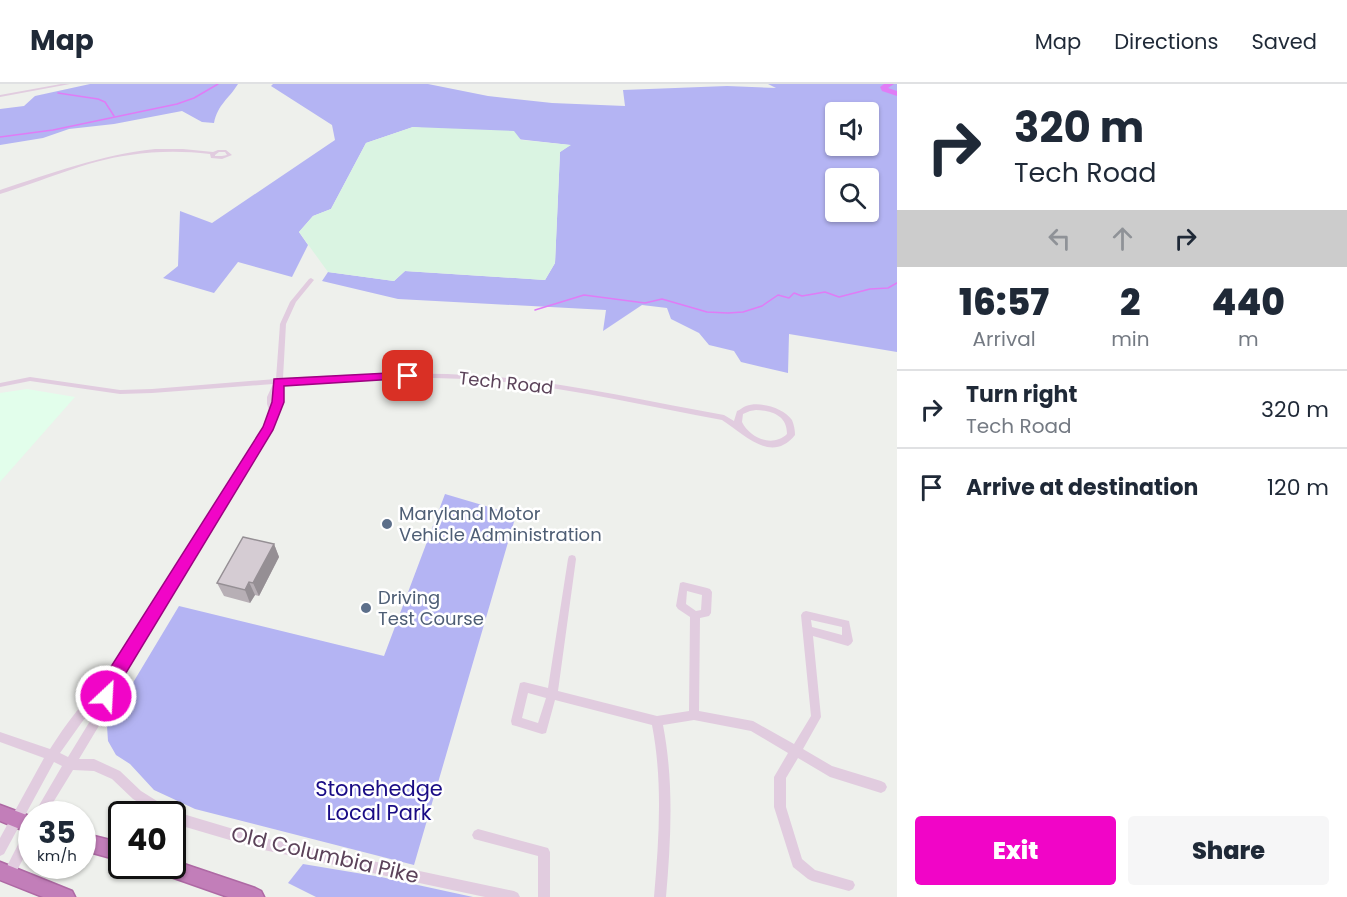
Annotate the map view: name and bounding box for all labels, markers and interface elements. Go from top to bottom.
text: Map [30,21,94,60]
text: Map [1035,27,1081,56]
text: Directions [1114,27,1218,56]
text: Saved [1251,27,1317,56]
text: 320 m [1014,98,1144,157]
map controls [825,102,879,222]
button: sound [825,102,879,156]
icon: right [915,108,993,186]
text: Tech Road [1014,154,1156,191]
button: search [825,168,879,222]
icon: left [1043,222,1076,255]
icon: ahead [1106,222,1139,255]
icon: right [1169,222,1202,255]
text: 16:57 [959,277,1049,328]
text: 2 [1120,277,1141,328]
text: 440 [1212,277,1285,328]
text: Arrival [973,325,1036,353]
text: min [1111,325,1150,353]
text: m [1238,325,1259,353]
pin [382,350,433,401]
icon: arrive [391,359,424,392]
street label: Tech Road [458,365,555,400]
text: Turn right [966,379,1077,410]
icon: right [915,393,948,426]
text: 320 m [1261,394,1329,425]
text: Tech Road [966,412,1072,440]
icon: arrive [915,471,948,504]
text: Arrive at destination [966,472,1198,503]
text: 120 m [1267,472,1329,503]
place label: Maryland Motor Vehicle Administration [399,501,602,547]
marker: Maryland Motor Vehicle Administration [380,517,394,531]
place label: Driving Test Course [378,585,484,631]
marker: Driving Test Course [359,601,373,615]
position arrow [74,664,138,728]
park label: Stonehedge Local Park [315,774,443,827]
speed limit sign: 40 [108,801,186,879]
text: 35 [38,811,76,854]
button: Exit [915,816,1116,885]
button: Share [1128,816,1329,885]
street label: Old Columbia Pike [228,819,422,890]
text: km/h [37,845,77,866]

